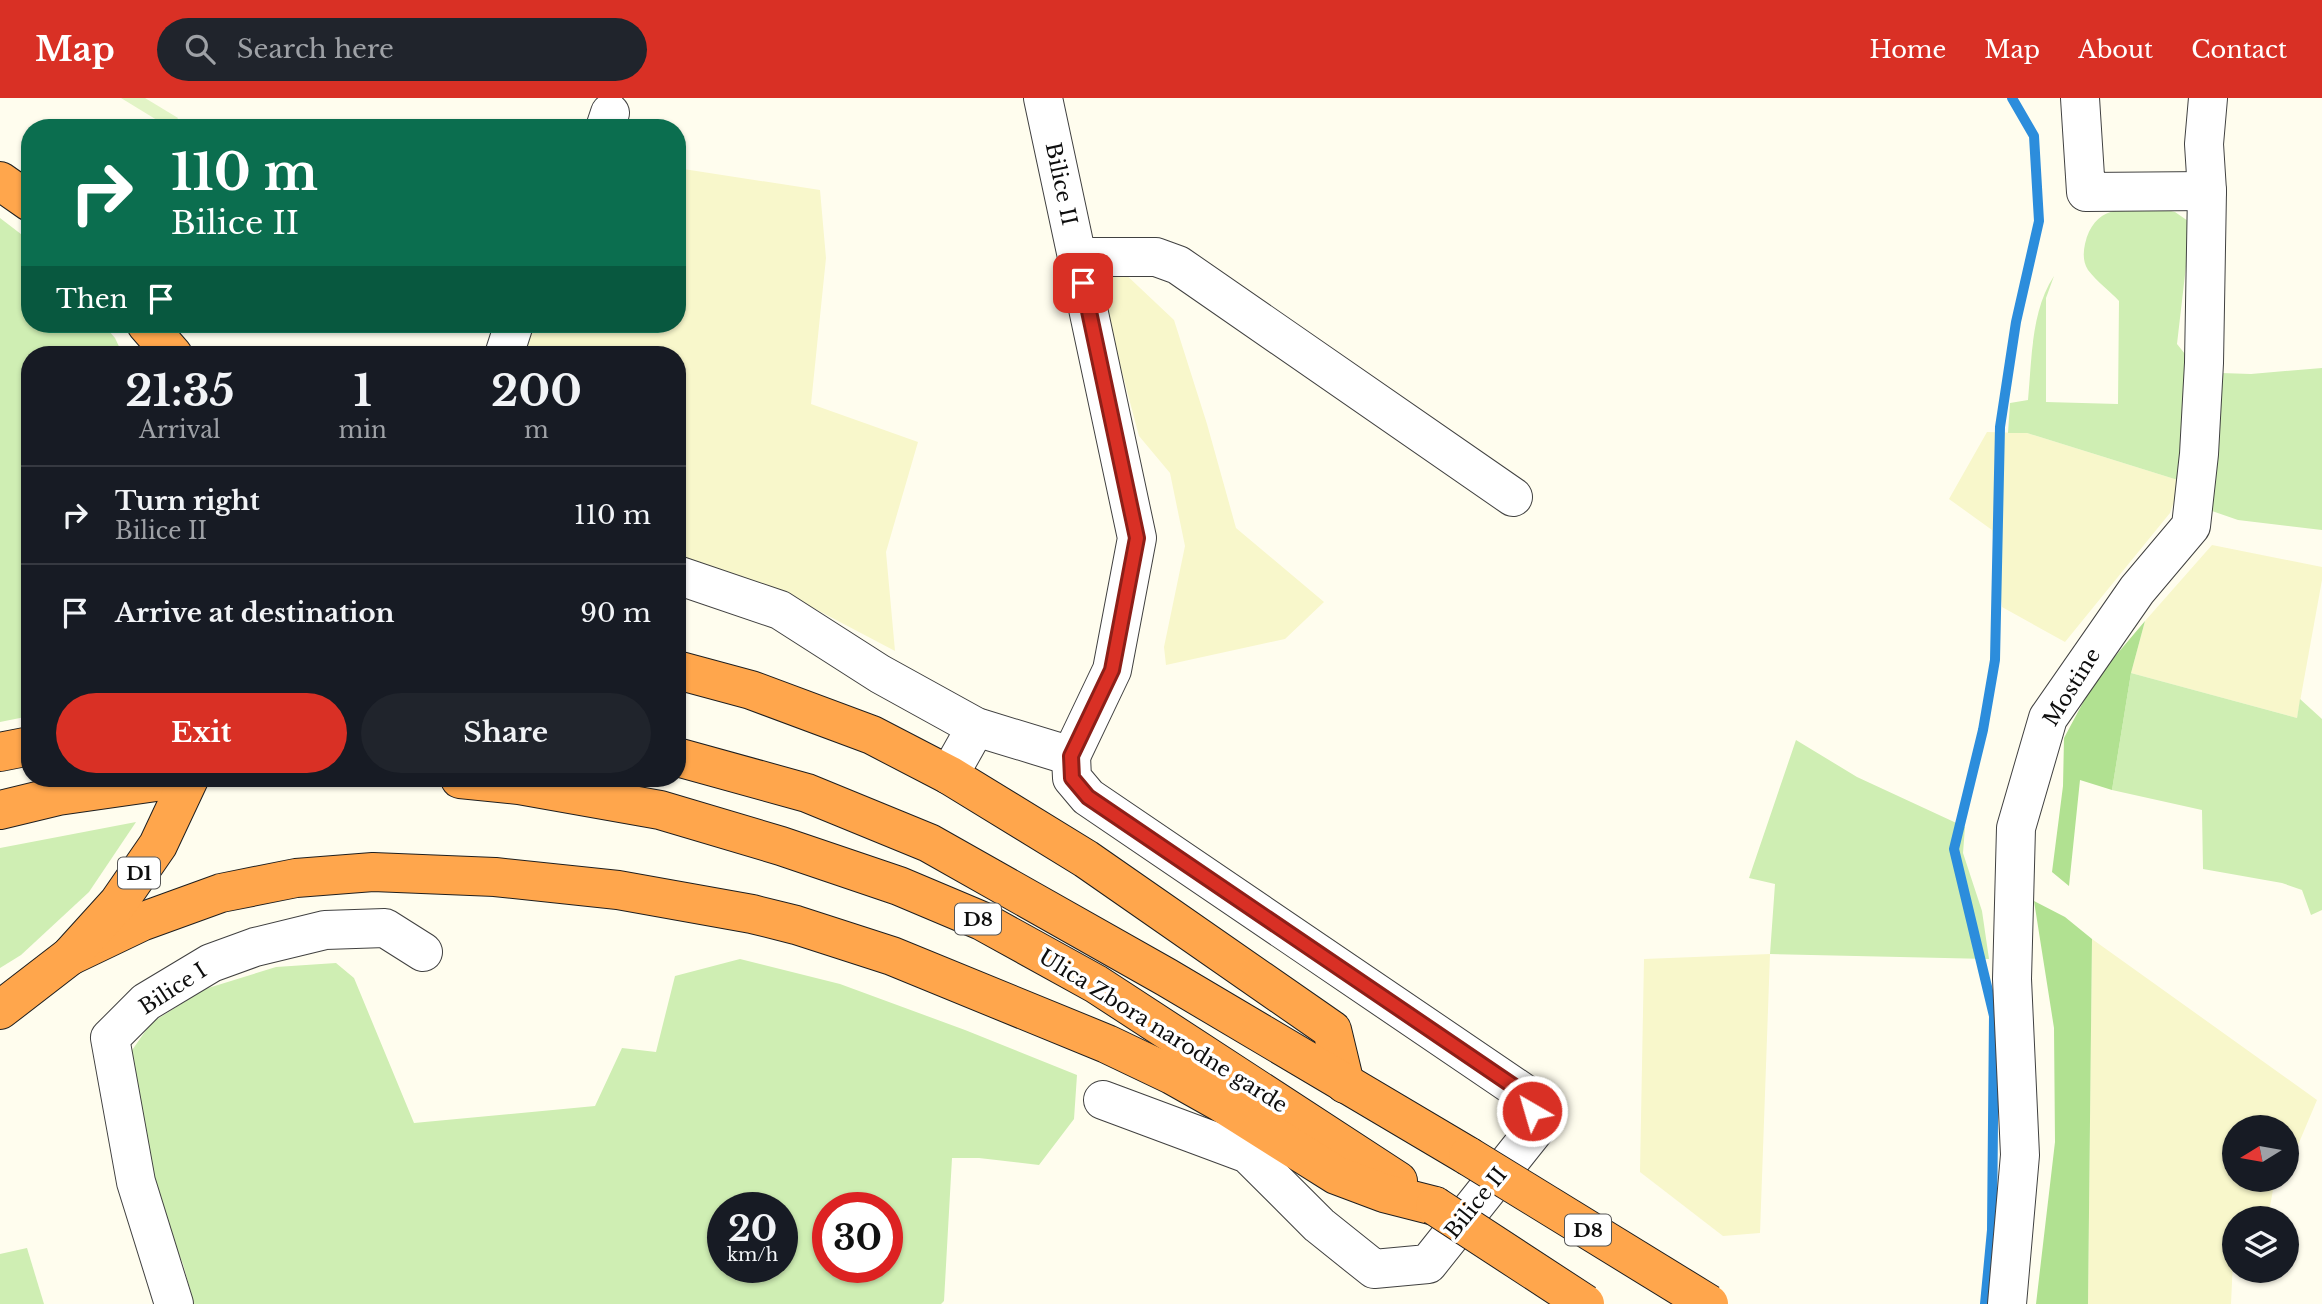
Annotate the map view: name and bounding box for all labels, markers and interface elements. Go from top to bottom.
search box [157,18,647,81]
text: Map [35,29,115,70]
icon: search [181,30,219,68]
text: Search here [237,33,394,65]
text: Home [1870,35,1946,64]
text: Map [1984,35,2040,64]
text: About [2078,35,2153,64]
text: Contact [2191,35,2287,64]
street label: Bilice II [1040,140,1082,228]
text: 110 m [171,142,318,203]
icon: right [56,147,147,238]
text: Bilice II [171,203,299,243]
pin [1053,253,1113,313]
icon: arrive [1064,264,1102,302]
icon: arrive [142,280,180,318]
text: Then [56,283,128,315]
text: 21:35 [125,365,234,417]
text: 1 [354,365,372,417]
text: 200 [491,365,582,417]
text: Arrival [139,416,221,444]
text: min [339,416,387,444]
text: m [524,416,549,444]
text: Turn right [115,485,260,517]
icon: right [56,496,94,534]
text: 110 m [574,499,651,531]
text: Bilice II [115,517,207,545]
icon: arrive [56,594,94,632]
text: Arrive at destination [115,597,395,629]
text: 90 m [580,597,651,629]
street label: Mostine [2038,643,2106,731]
button: Exit [56,693,347,773]
button: Share [361,693,651,773]
road number: D1 [118,858,160,888]
road number: D8 [955,904,1001,934]
street label: Ulica Zbora narodne garde [1034,944,1292,1118]
street label: Bilice I [134,958,212,1020]
position arrow [1495,1074,1569,1148]
north arrow [2222,1115,2300,1192]
map controls [2222,1115,2299,1283]
street label: Bilice II [1439,1162,1513,1244]
speed limit sign: 30 [812,1192,903,1283]
button: layers [2222,1206,2299,1283]
text: 20 [728,1207,777,1250]
road number: D8 [1565,1214,1611,1246]
text: km/h [727,1244,778,1266]

